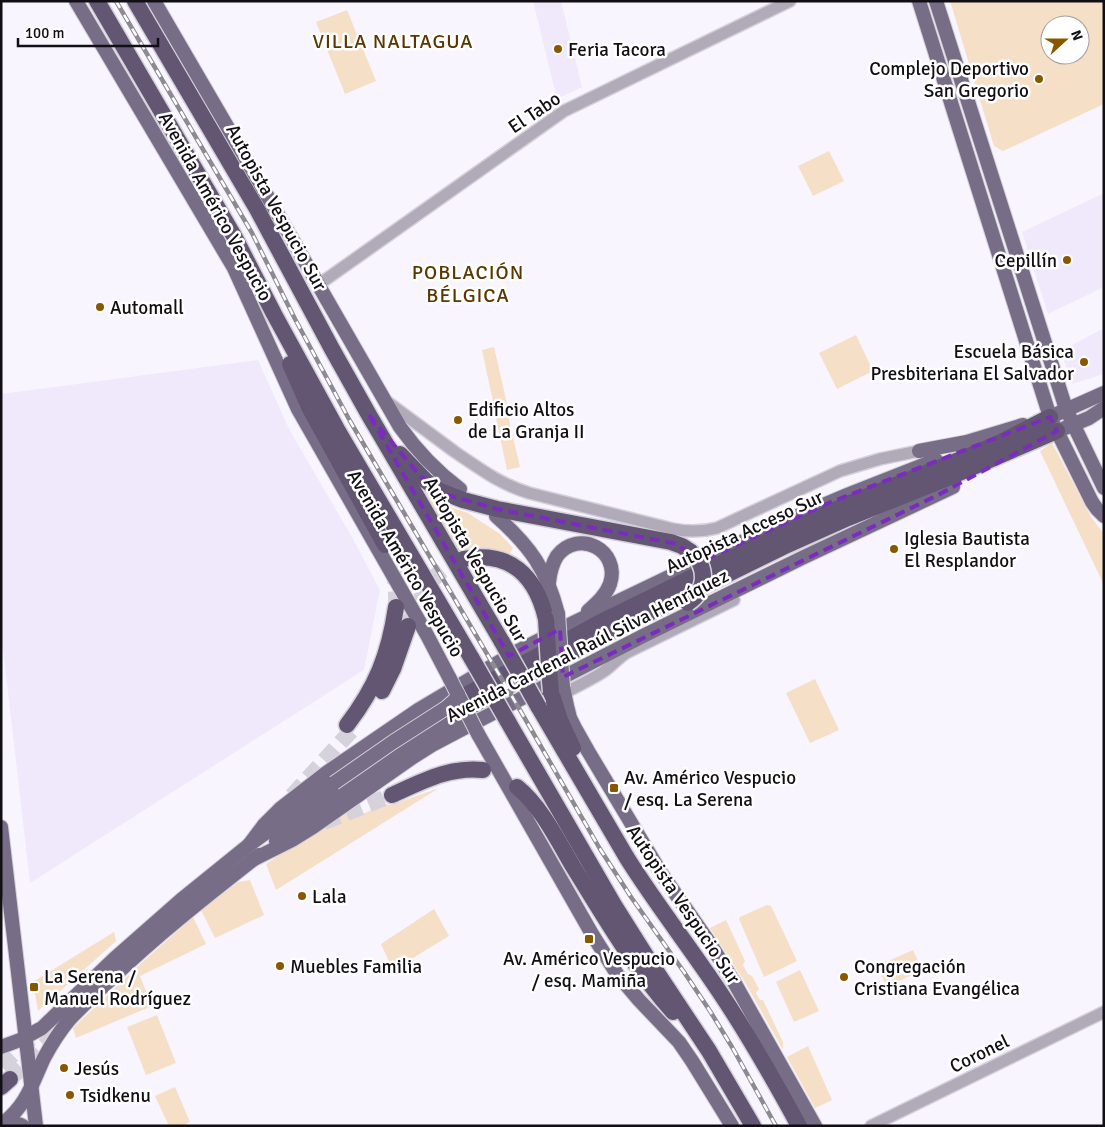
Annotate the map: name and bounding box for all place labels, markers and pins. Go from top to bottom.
place label: Feria Tacora [568,38,666,62]
marker: Feria Tacora [552,43,564,55]
place label: Complejo Deportivo San Gregorio [869,57,1029,103]
marker: Complejo Deportivo San Gregorio [1033,73,1045,85]
place label: Cepillín [995,249,1057,273]
marker: Cepillín [1061,254,1073,266]
place label: Automall [110,296,184,320]
marker: Automall [94,301,106,313]
place label: Escuela Básica Presbiteriana El Salvador [871,340,1074,386]
marker: Escuela Básica Presbiteriana El Salvador [1078,356,1090,368]
place label: Edificio Altos de La Granja II [468,398,585,444]
marker: Edificio Altos de La Granja II [452,414,464,426]
place label: Iglesia Bautista El Resplandor [904,527,1030,573]
marker: Iglesia Bautista El Resplandor [888,543,900,555]
place label: Av. Américo Vespucio / esq. La Serena [624,766,796,812]
marker: Av. Américo Vespucio / esq. La Serena [608,782,620,794]
place label: Lala [312,885,347,909]
marker: Lala [296,890,308,902]
marker: Av. Américo Vespucio / esq. Mamiña [583,933,595,945]
place label: Av. Américo Vespucio / esq. Mamiña [503,947,675,993]
place label: Muebles Familia [290,955,422,979]
place label: Congregación Cristiana Evangélica [854,955,1020,1001]
marker: Muebles Familia [274,960,286,972]
place label: La Serena / Manuel Rodríguez [44,965,191,1011]
marker: Congregación Cristiana Evangélica [838,971,850,983]
marker: La Serena / Manuel Rodríguez [28,981,40,993]
place label: Jesús [74,1057,119,1081]
marker: Jesús [58,1062,70,1074]
place label: Tsidkenu [80,1084,151,1108]
marker: Tsidkenu [64,1089,76,1101]

